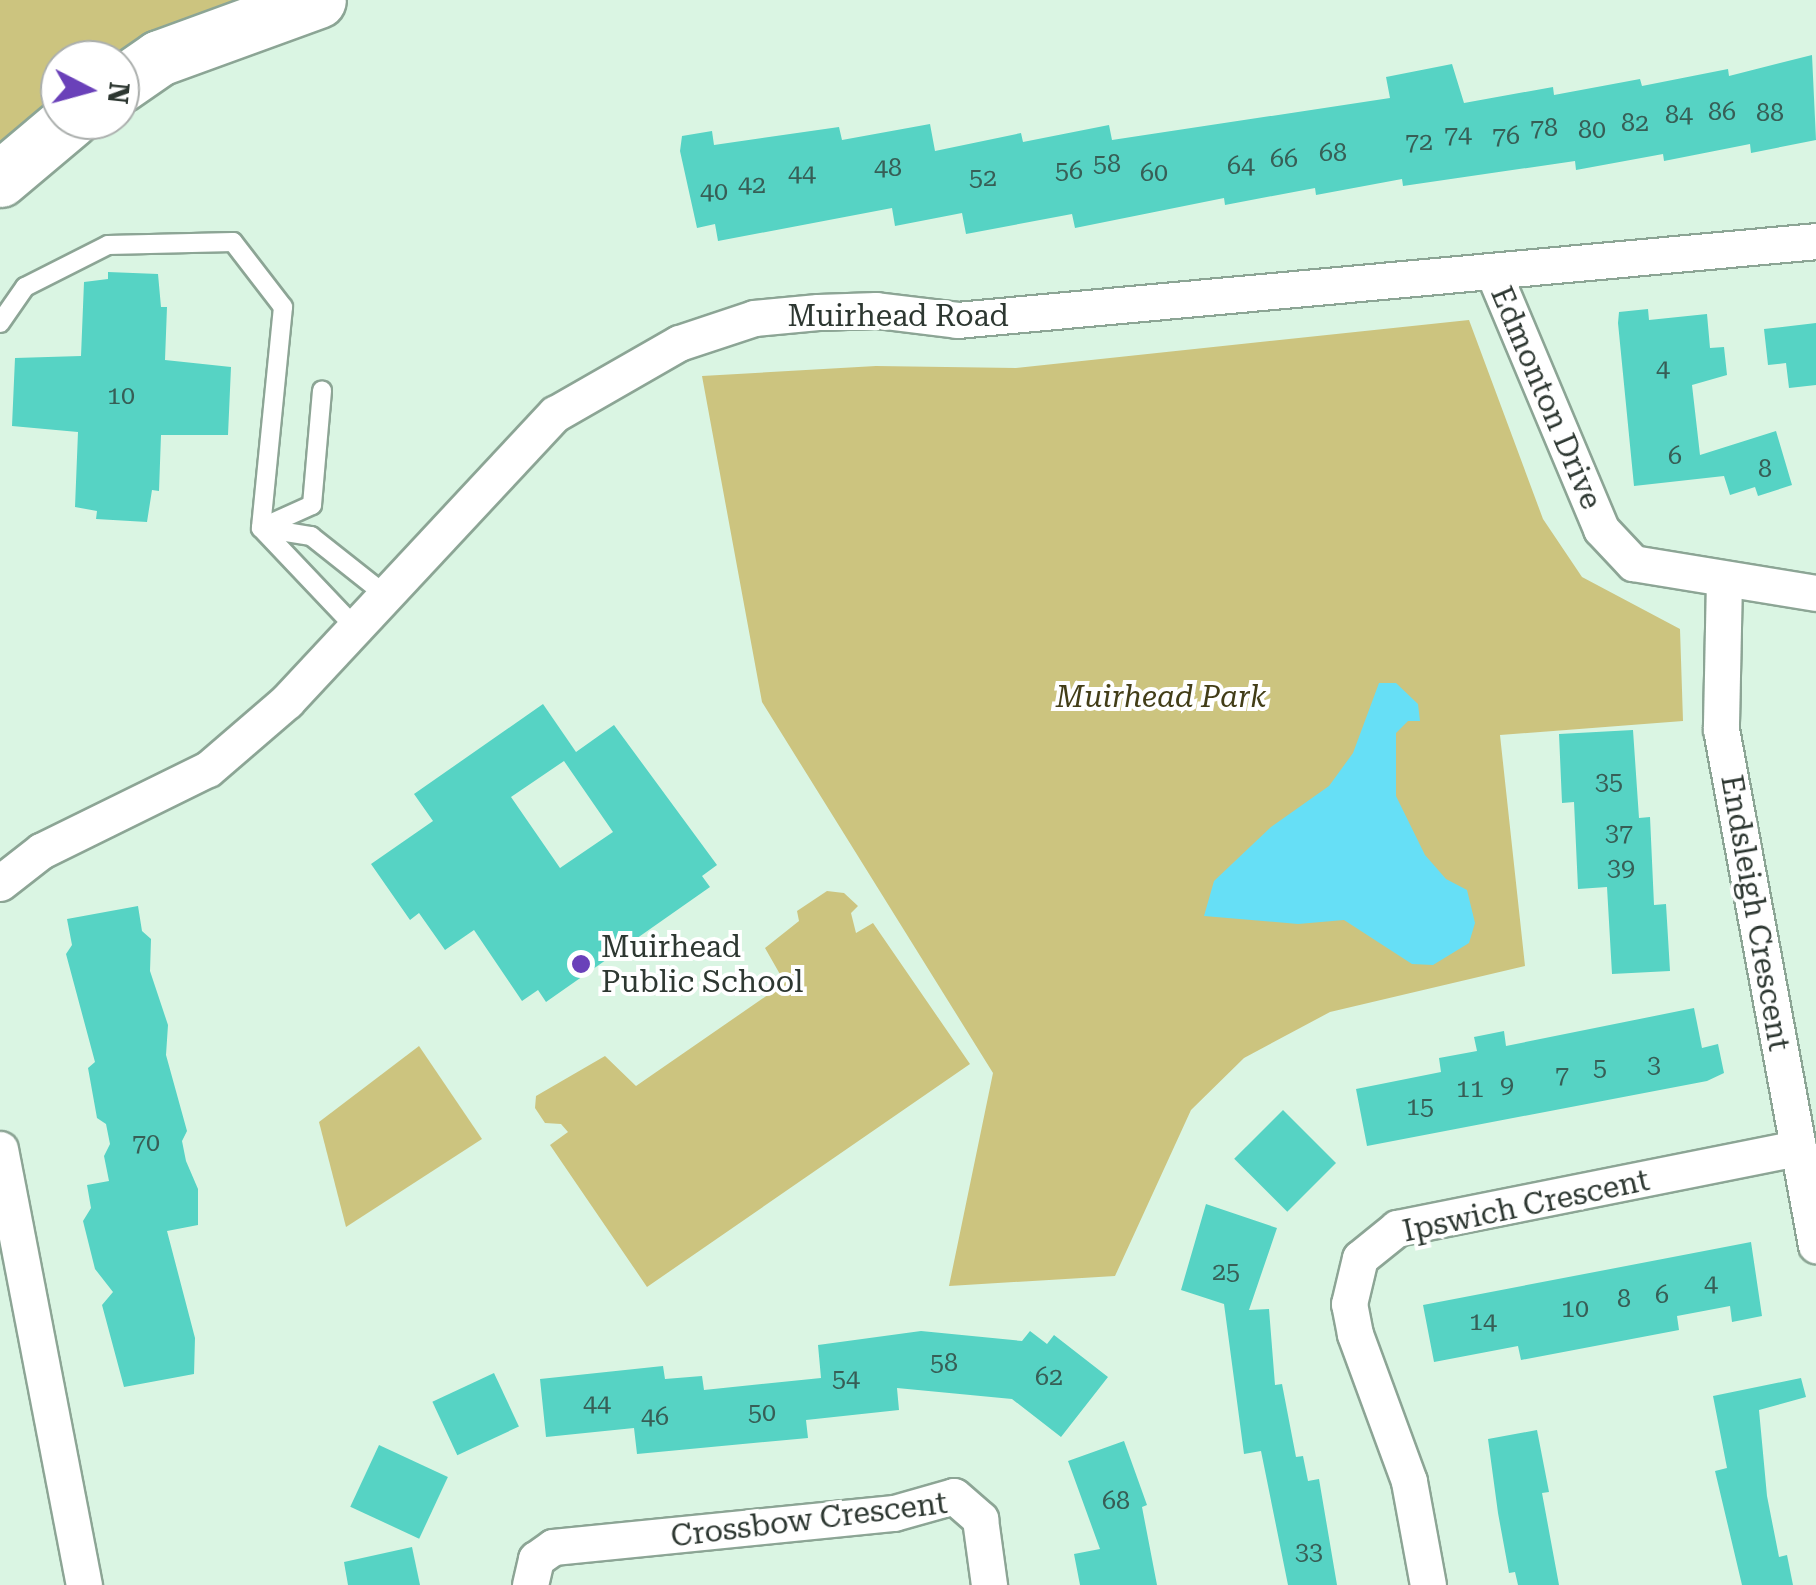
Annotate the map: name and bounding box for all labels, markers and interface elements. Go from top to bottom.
north arrow [40,40,140,140]
text: N [101,81,136,105]
house number: 86 [1708,97,1736,127]
house number: 88 [1756,98,1784,128]
house number: 84 [1665,100,1693,130]
house number: 82 [1621,108,1649,138]
house number: 78 [1530,113,1558,143]
house number: 80 [1578,115,1606,145]
house number: 74 [1444,120,1472,150]
house number: 76 [1492,121,1520,151]
house number: 72 [1405,127,1433,157]
house number: 68 [1319,138,1347,168]
house number: 66 [1270,144,1298,174]
house number: 58 [1093,149,1121,179]
house number: 64 [1227,151,1255,181]
house number: 48 [874,153,902,183]
house number: 56 [1055,156,1083,186]
house number: 60 [1140,158,1168,188]
house number: 44 [788,159,816,189]
house number: 52 [969,163,997,193]
house number: 42 [738,170,766,200]
house number: 40 [700,177,728,207]
street label: Edmonton Drive [1483,281,1609,515]
street label: Muirhead Road [787,298,1009,334]
house number: 4 [1656,354,1670,384]
house number: 10 [107,381,135,411]
house number: 6 [1668,441,1682,471]
house number: 8 [1758,454,1772,484]
park label: Muirhead Park [1056,679,1266,715]
house number: 35 [1595,767,1623,797]
street label: Endsleigh Crescent [1713,772,1797,1054]
house number: 37 [1605,818,1633,848]
house number: 39 [1607,853,1635,883]
place label: Muirhead Public School [601,929,803,1000]
marker: Muirhead Public School [570,953,592,975]
house number: 3 [1647,1050,1661,1080]
house number: 5 [1593,1053,1607,1083]
house number: 7 [1555,1060,1569,1090]
house number: 9 [1500,1070,1514,1100]
house number: 11 [1456,1074,1484,1104]
house number: 15 [1406,1092,1434,1122]
house number: 70 [132,1128,160,1158]
street label: Ipswich Crescent [1399,1162,1653,1250]
house number: 25 [1212,1257,1240,1287]
house number: 4 [1704,1269,1718,1299]
house number: 6 [1655,1280,1669,1310]
house number: 8 [1617,1284,1631,1314]
house number: 10 [1561,1294,1589,1324]
house number: 14 [1469,1307,1497,1337]
house number: 58 [930,1348,958,1378]
house number: 62 [1035,1362,1063,1392]
house number: 54 [832,1364,860,1394]
house number: 44 [583,1389,611,1419]
house number: 50 [748,1398,776,1428]
house number: 46 [641,1402,669,1432]
street label: Crossbow Crescent [669,1485,949,1555]
house number: 68 [1102,1486,1130,1516]
house number: 33 [1295,1537,1323,1567]

